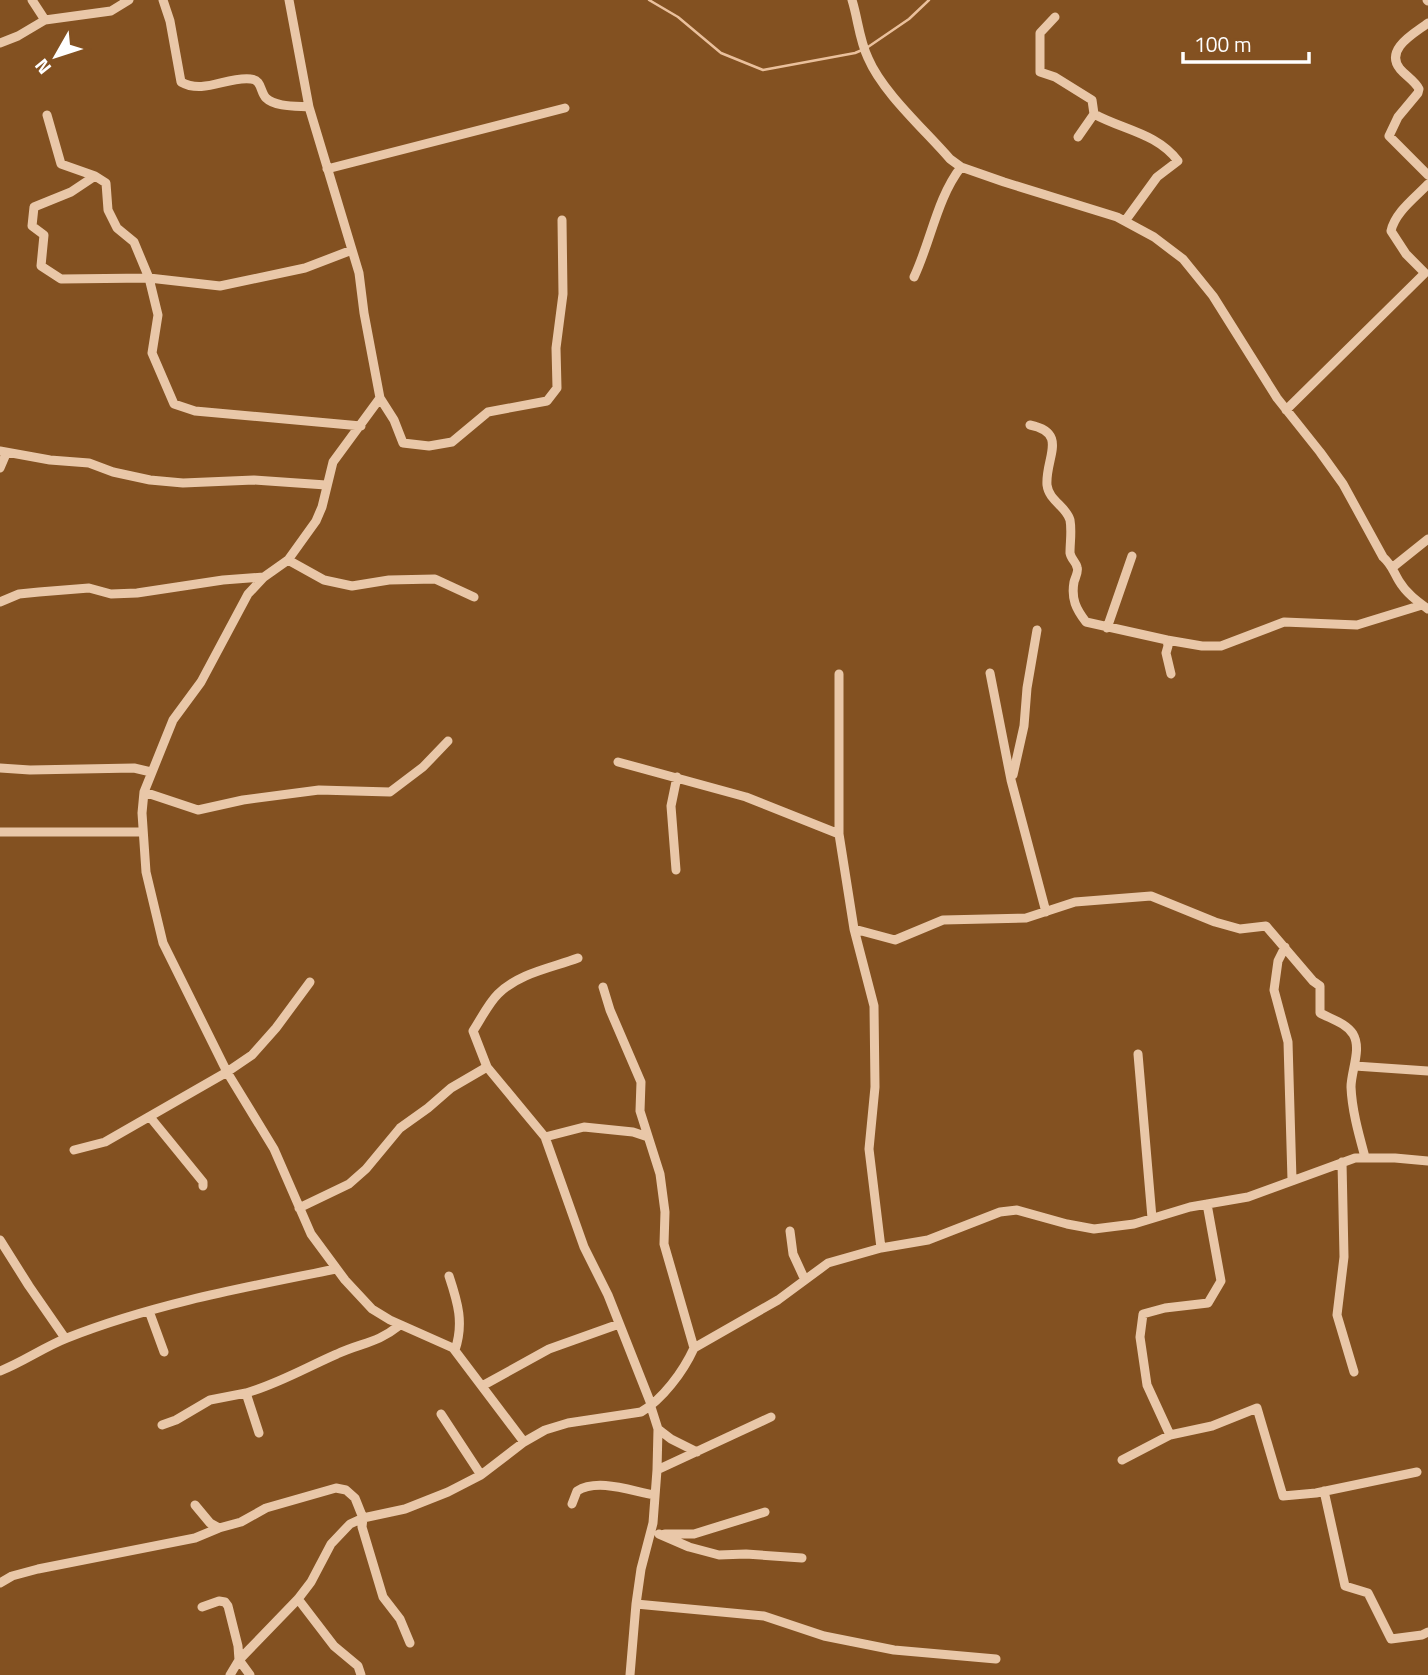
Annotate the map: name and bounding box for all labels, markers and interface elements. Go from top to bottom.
north arrow [21,21,91,91]
scale bar [1183,21,1309,65]
text: 100 m [1194,28,1251,60]
text: N [27,53,58,81]

